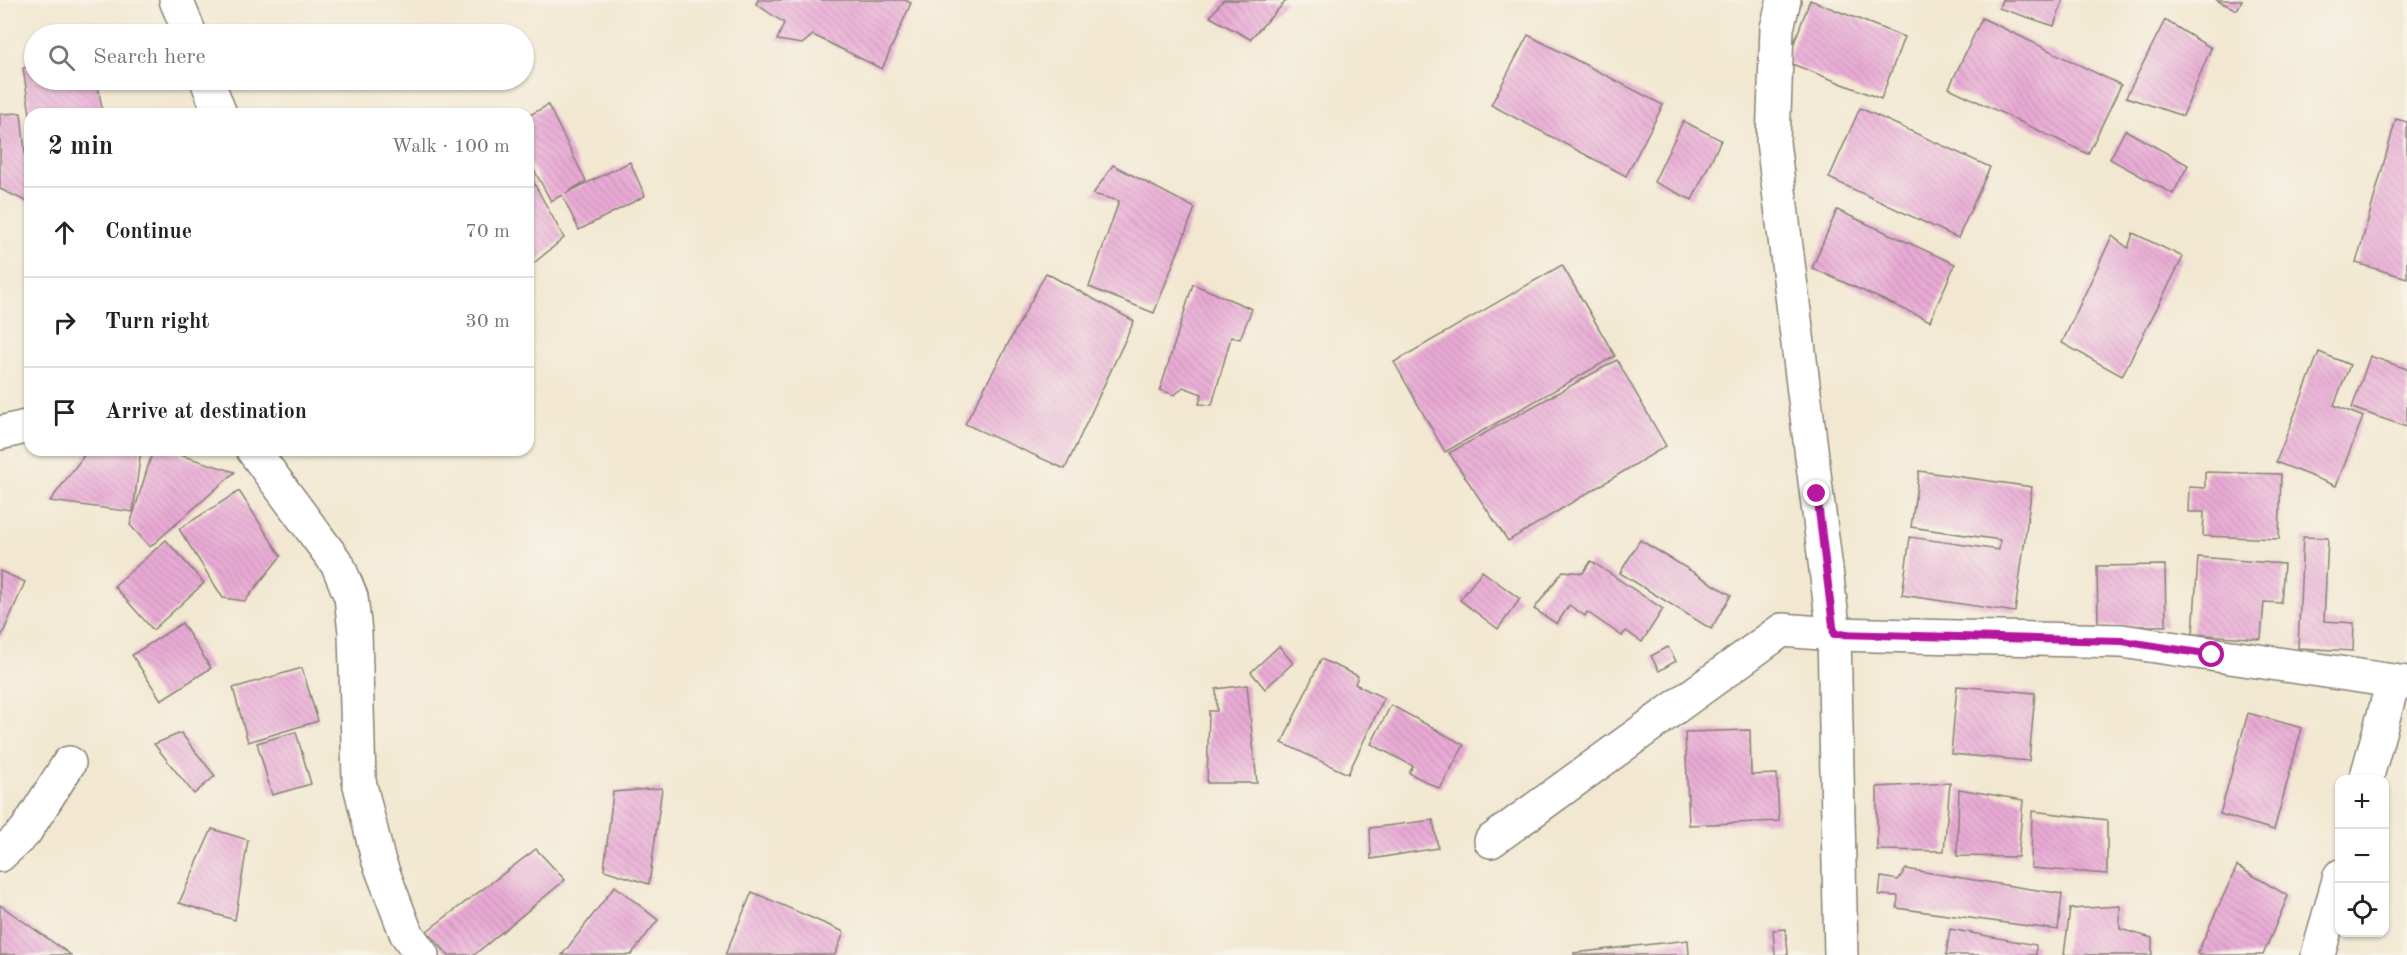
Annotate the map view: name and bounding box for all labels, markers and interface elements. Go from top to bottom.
search box [24,24,534,90]
icon: search [45,41,78,74]
text: Search here [93,46,206,68]
text: 2 min [48,134,113,160]
text: Walk · 100 m [391,137,510,157]
icon: ahead [48,216,81,249]
text: Continue [105,221,192,243]
text: 70 m [465,222,510,242]
icon: right [48,306,81,339]
text: Turn right [105,311,209,333]
text: 30 m [465,312,510,332]
icon: arrive [48,396,81,429]
text: Arrive at destination [105,401,307,423]
route end [1803,480,1829,506]
route start [2198,641,2224,667]
map controls [2335,775,2389,937]
button: + [2335,775,2389,829]
button: − [2335,829,2389,883]
button: locate [2335,883,2389,937]

